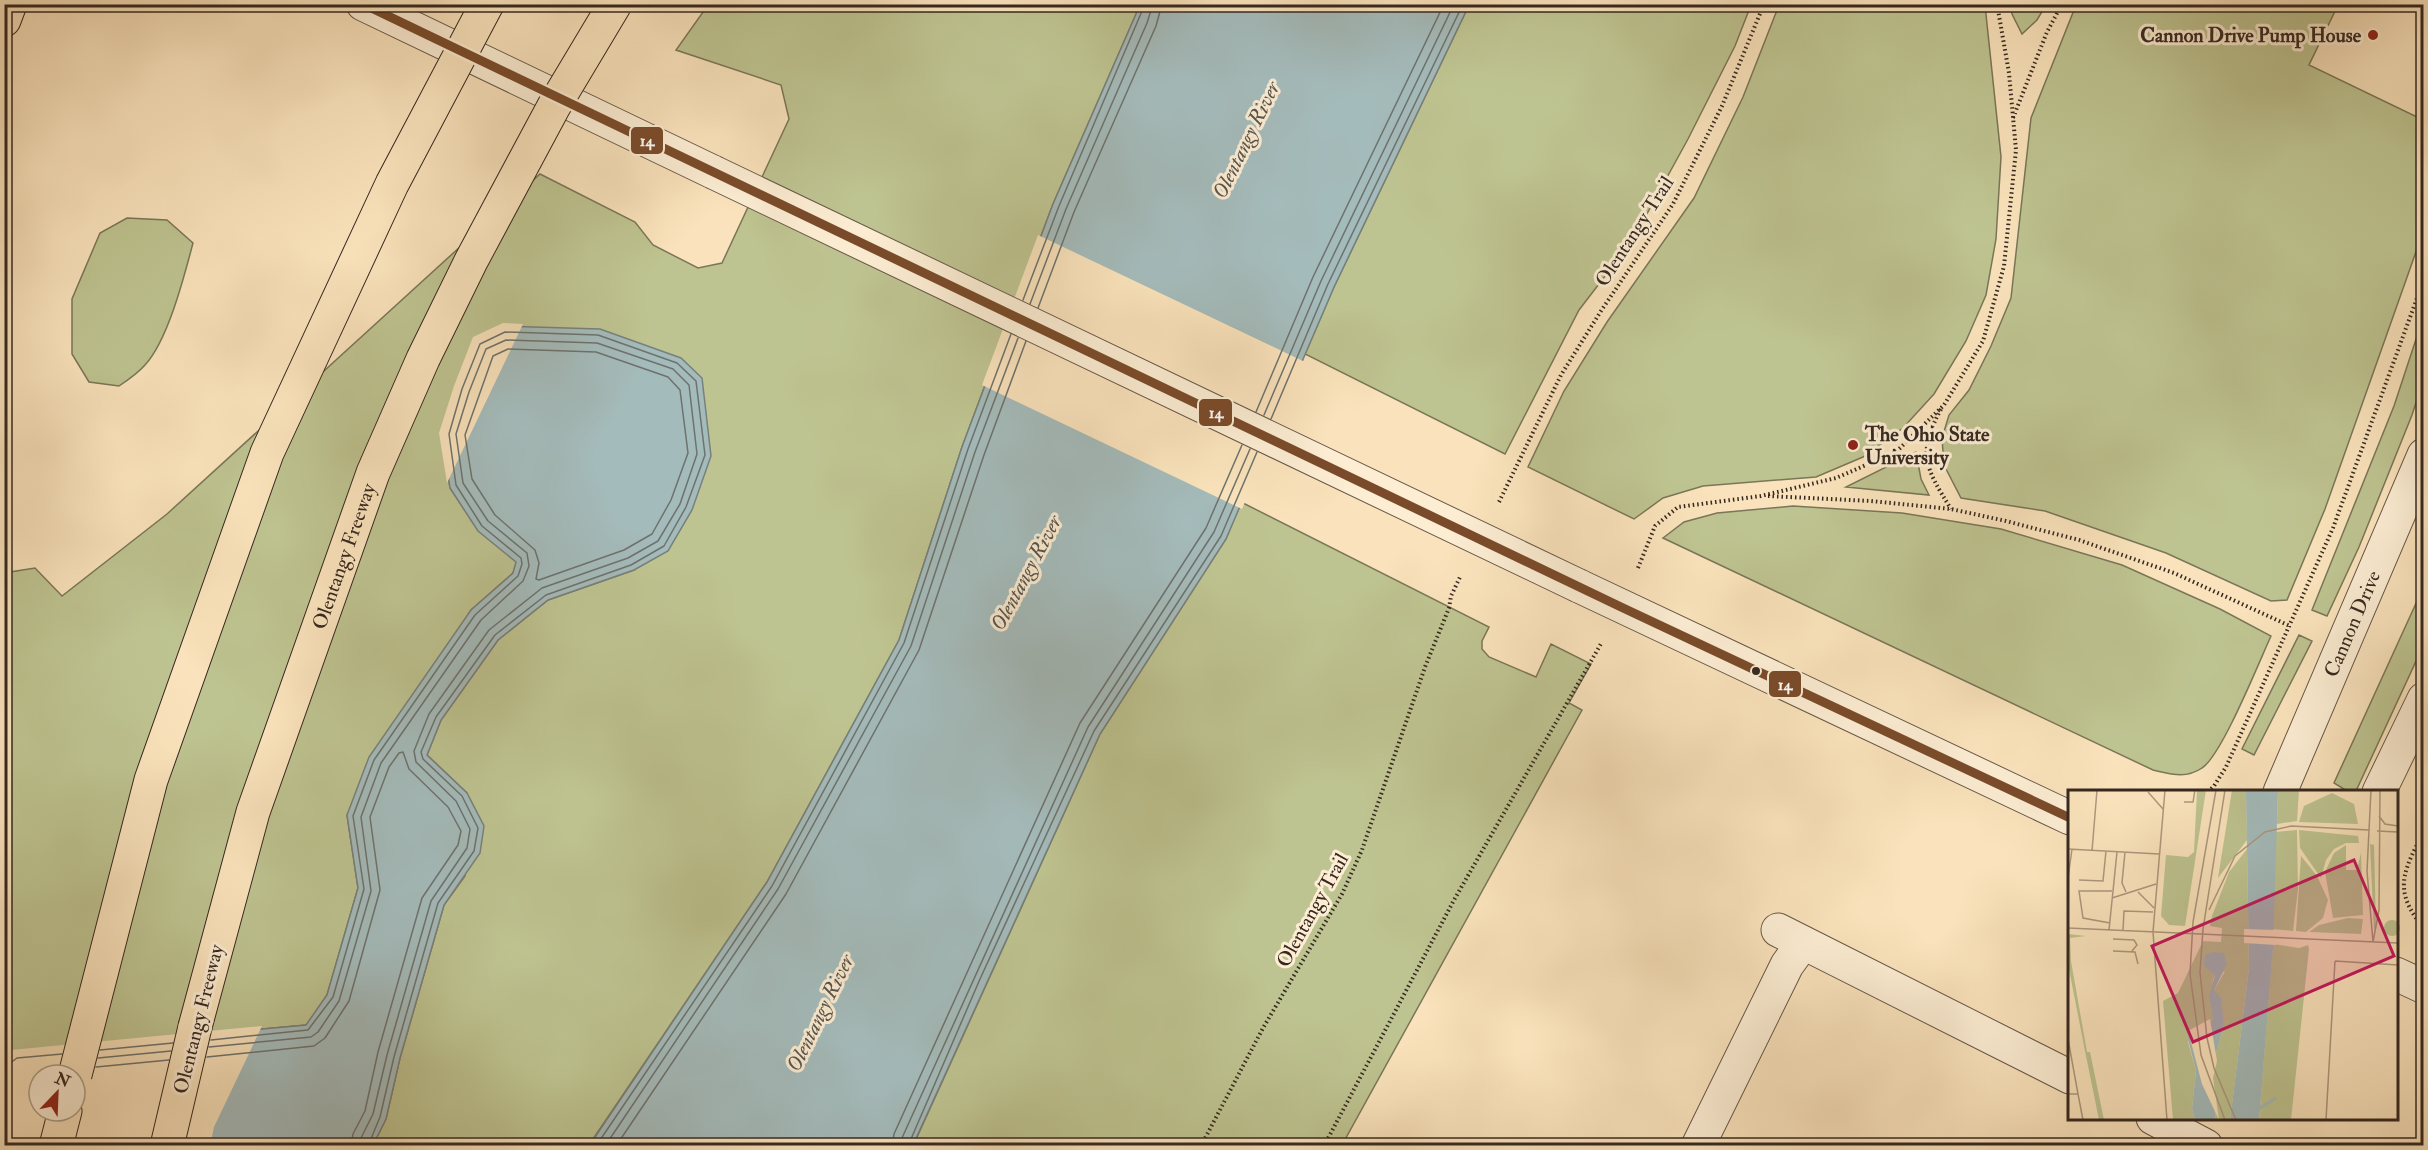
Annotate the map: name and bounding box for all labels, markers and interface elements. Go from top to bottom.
place label: Cannon Drive Pump House [2140,23,2362,49]
marker: Cannon Drive Pump House [2366,28,2380,42]
water label: Olentangy River [1206,76,1287,203]
line badge: 14 [630,126,664,155]
text: 14 [640,131,656,151]
street label: Olentangy Trail [1589,171,1679,291]
line badge: 14 [1198,398,1233,427]
text: 14 [1209,403,1225,423]
place label: The Ohio State University [1864,422,1990,471]
marker: The Ohio State University [1846,438,1860,452]
street label: Olentangy Freeway [307,479,382,633]
water label: Olentangy River [985,510,1069,636]
street label: Cannon Drive [2319,567,2386,681]
unlabelled marker [1750,665,1762,677]
line badge: 14 [1768,670,1802,698]
text: 14 [1778,675,1794,695]
inset map [2068,790,2398,1120]
street label: Olentangy Trail [1271,849,1354,972]
street label: Olentangy Freeway [168,941,229,1096]
water label: Olentangy River [780,949,861,1076]
north arrow [27,1063,87,1123]
text: N [51,1068,74,1092]

